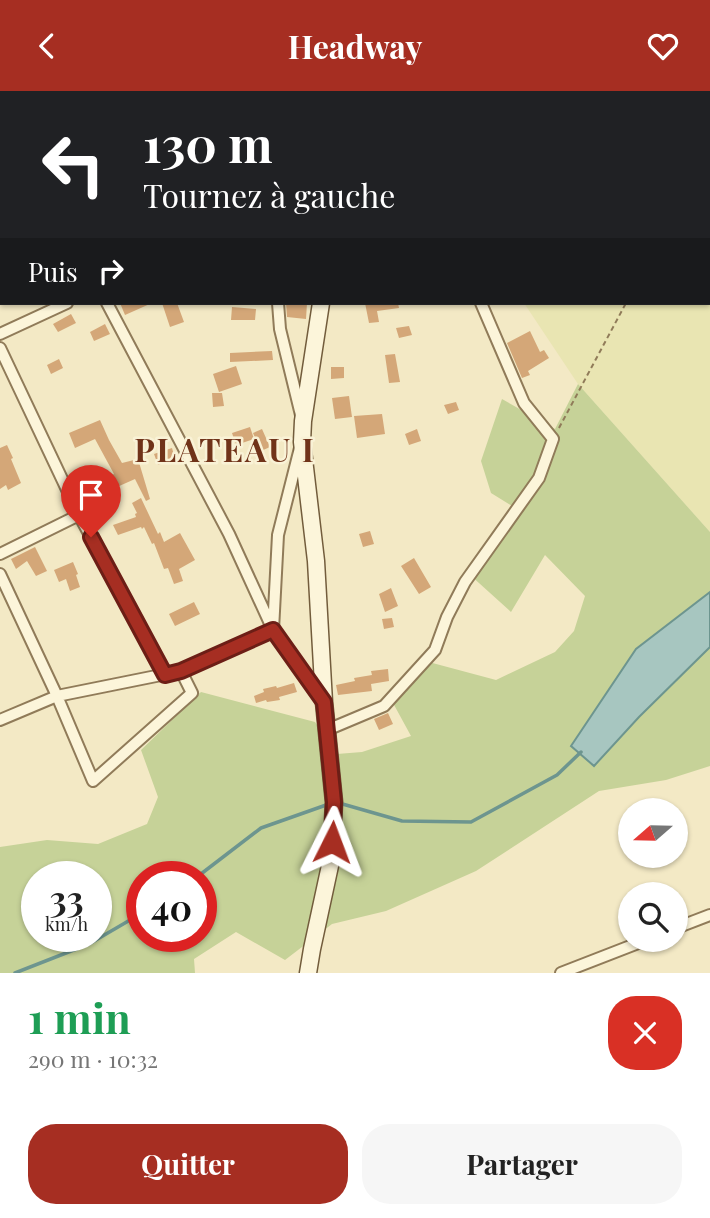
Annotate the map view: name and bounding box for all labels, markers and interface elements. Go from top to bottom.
text: Headway [288,24,422,67]
icon: back [28,27,66,65]
icon: heart [644,27,682,65]
text: 130 m [143,110,273,175]
icon: left [28,119,119,210]
text: Tournez à gauche [143,173,396,216]
icon: right [92,252,130,290]
text: Puis [28,254,78,289]
district label: PLATEAU I [134,427,316,470]
pin [61,465,121,537]
icon: arrive [72,476,110,514]
north arrow [618,798,688,868]
map controls [618,798,688,952]
position arrow [295,805,369,879]
speed limit sign: 40 [126,861,217,952]
text: 33 [49,874,84,921]
button: search [618,882,688,952]
text: km/h [45,912,88,936]
text: 1 min [28,989,131,1045]
button: close [608,996,682,1070]
text: 290 m · 10:32 [28,1043,158,1074]
button: Quitter [28,1124,348,1204]
button: Partager [362,1124,682,1204]

